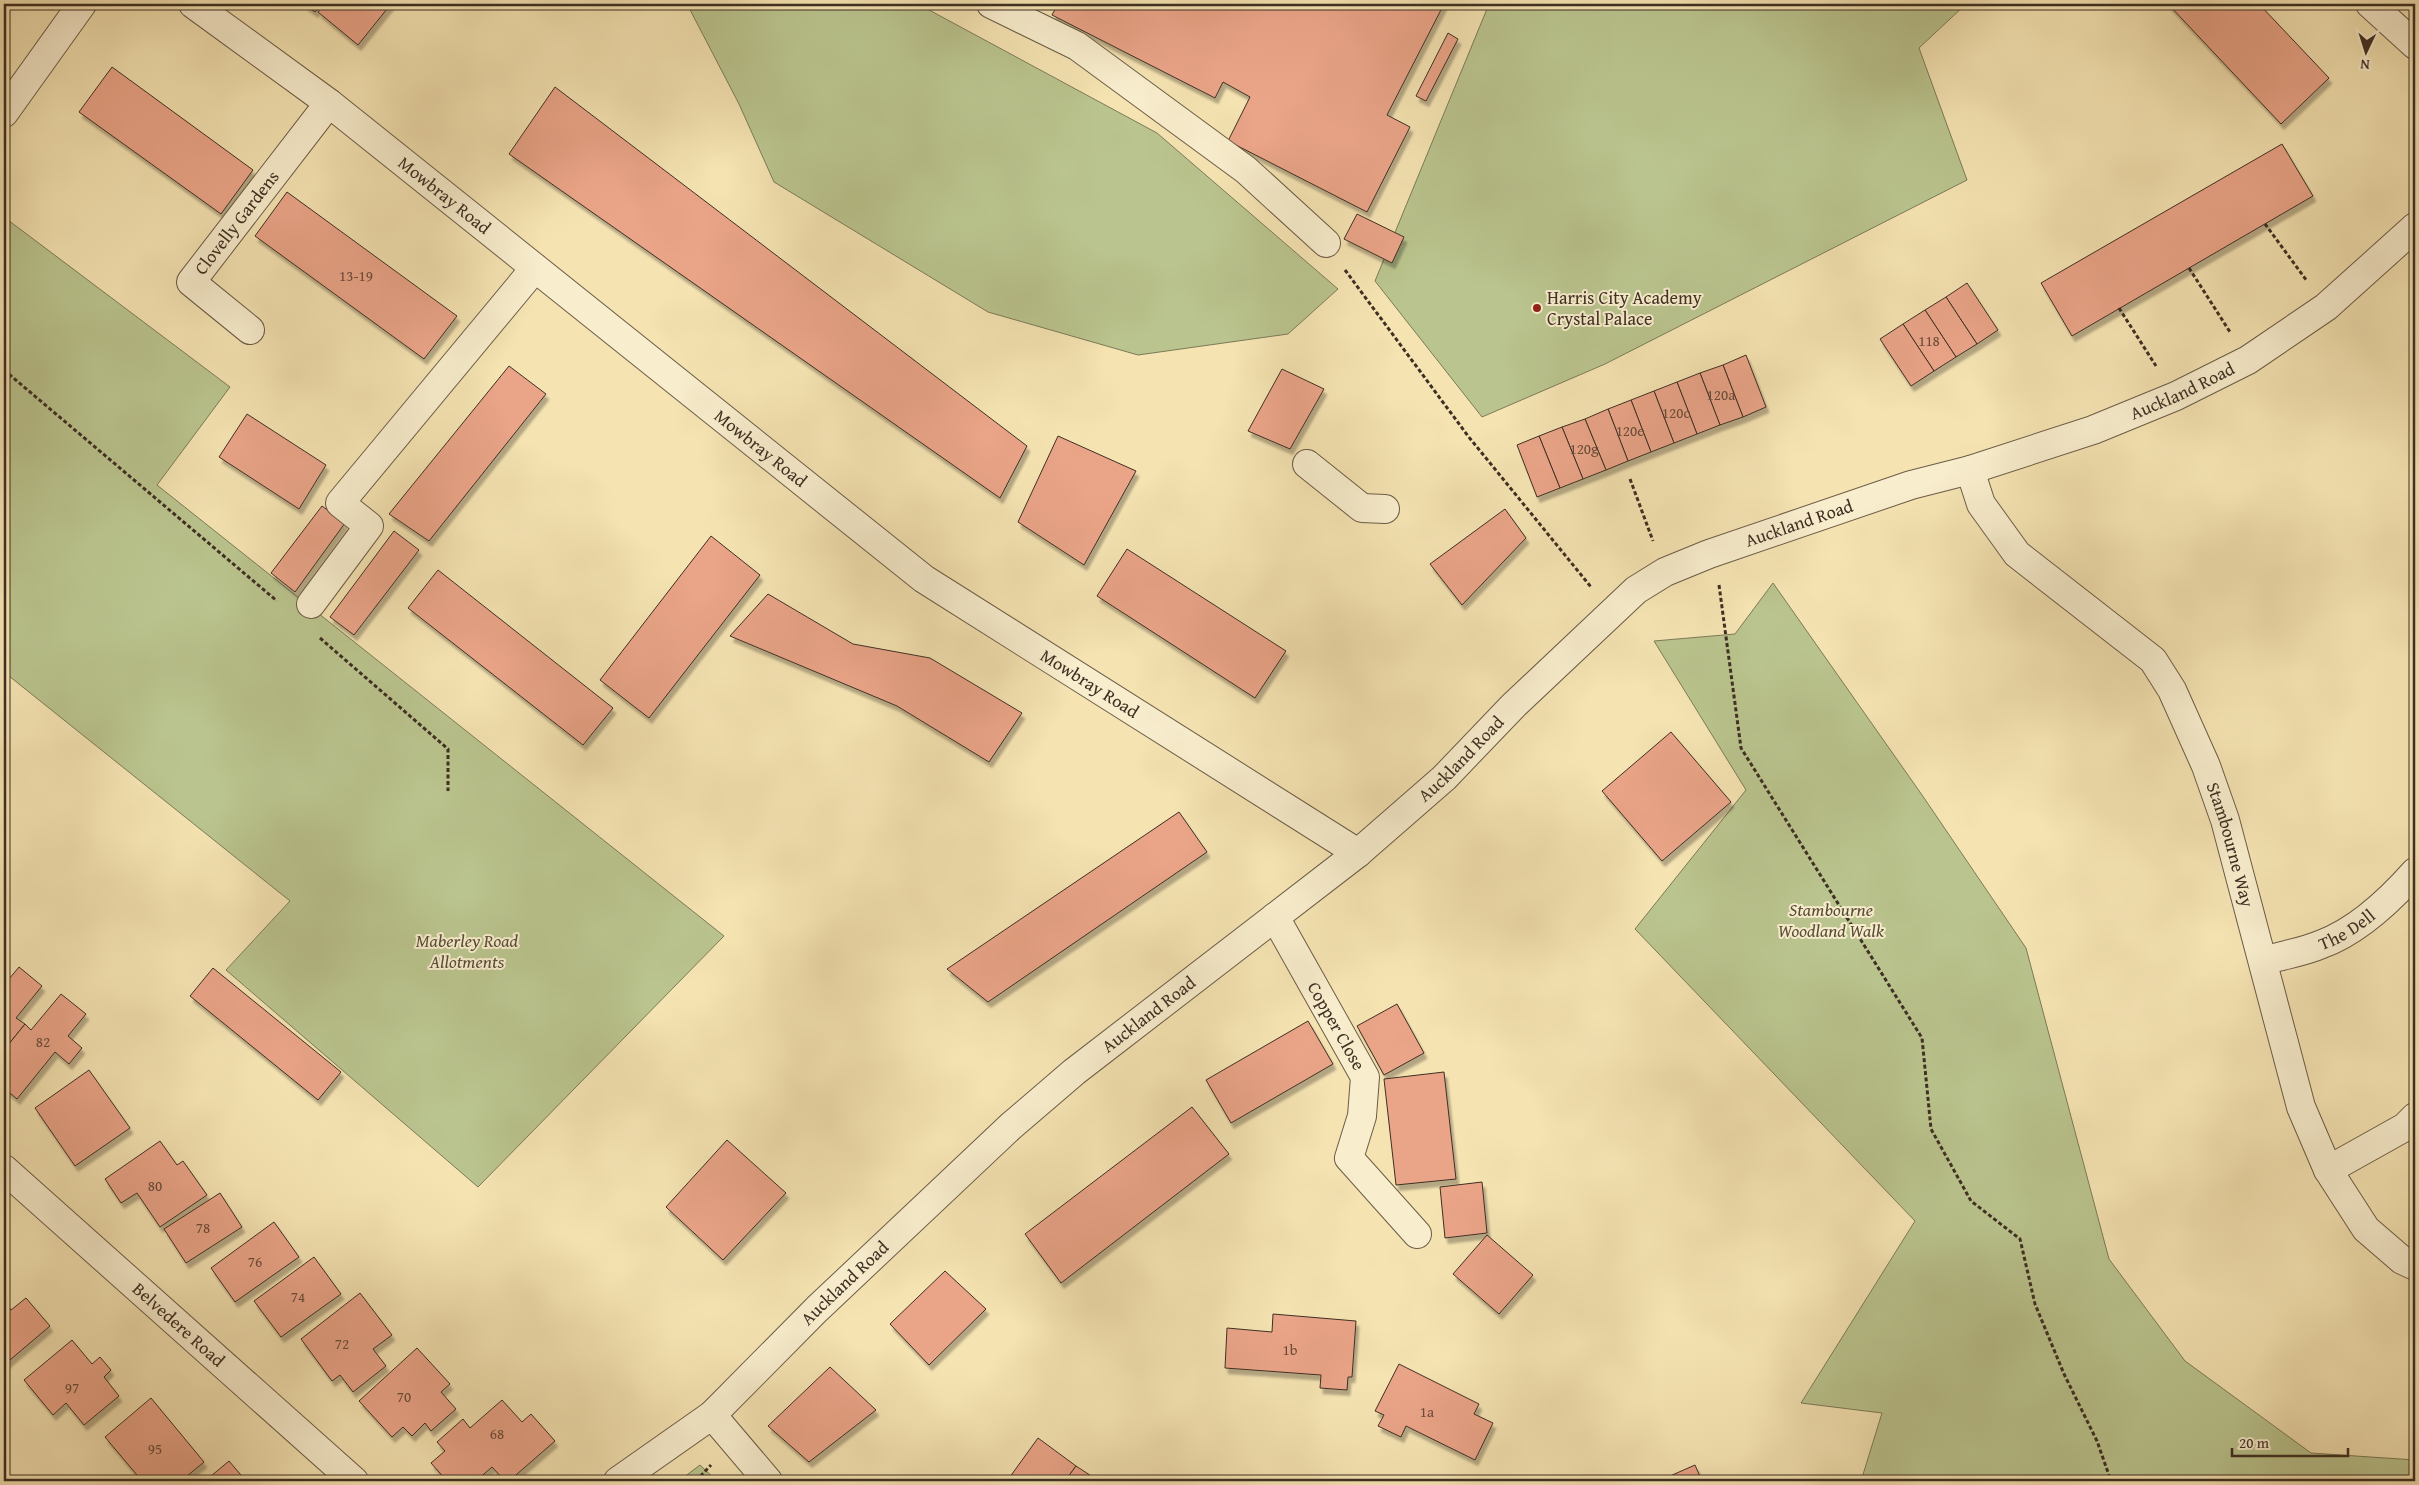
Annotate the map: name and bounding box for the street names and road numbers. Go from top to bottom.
street label: Mowbray Road [392,149,497,241]
street label: Clovelly Gardens [187,164,285,280]
street label: Auckland Road [2126,355,2239,426]
street label: Mowbray Road [709,402,814,494]
street label: Auckland Road [1741,492,1857,554]
street label: Mowbray Road [1035,642,1145,725]
street label: Auckland Road [1412,709,1510,808]
street label: Stambourne Way [2200,778,2261,910]
street label: The Dell [2314,902,2381,957]
street label: Auckland Road [1096,969,1201,1059]
street label: Copper Close [1301,976,1372,1075]
street label: Auckland Road [794,1234,895,1331]
street label: Belvedere Road [127,1276,232,1373]

